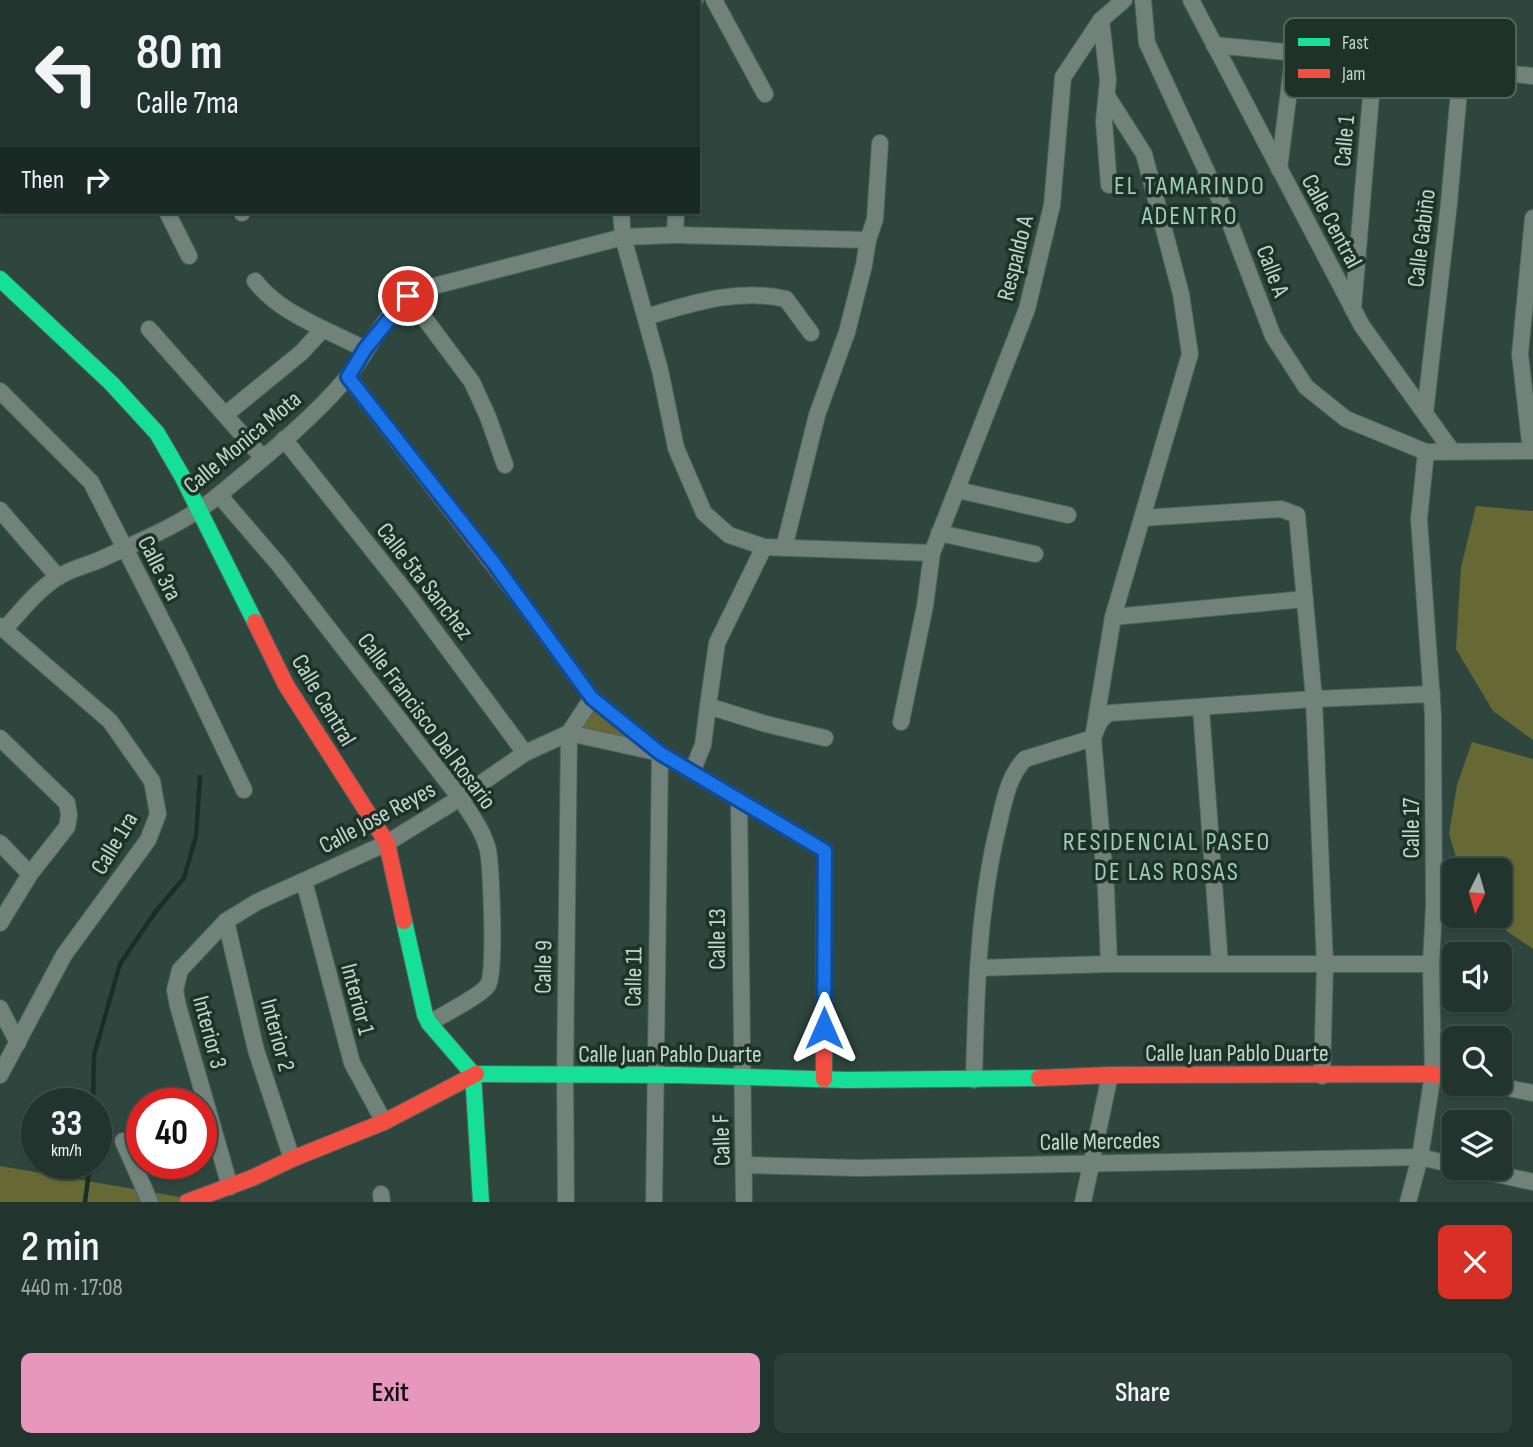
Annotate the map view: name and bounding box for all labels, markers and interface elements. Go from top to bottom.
legend [1284,18,1516,98]
text: 80 m [136,24,223,83]
icon: left [21,28,112,119]
text: Fast [1342,32,1369,55]
text: Jam [1341,63,1365,86]
text: Calle 7ma [136,84,239,123]
street label: Calle 1 [1328,114,1361,168]
icon: right [78,161,116,199]
text: Then [21,165,64,196]
street label: Calle Central [1295,169,1368,273]
district label: EL TAMARINDO ADENTRO [1114,171,1266,232]
street label: Calle Gabiño [1401,187,1442,289]
street label: Respaldo A [991,212,1040,304]
street label: Calle A [1249,241,1296,302]
pin [378,266,438,326]
icon: arrive [389,277,427,315]
street label: Calle Monica Mota [178,385,307,500]
street label: Calle 5ta Sanchez [370,517,480,646]
street label: Calle 3ra [131,531,188,605]
street label: Calle Francisco Del Rosario [351,627,502,815]
street label: Calle Central [285,649,362,751]
street label: Calle Jose Reyes [314,775,440,860]
street label: Calle 17 [1397,797,1426,858]
street label: Calle 1ra [85,807,144,880]
district label: RESIDENCIAL PASEO DE LAS ROSAS [1063,827,1271,888]
north arrow [1442,858,1512,928]
map controls [1442,858,1512,1180]
street label: Calle 13 [703,908,732,970]
street label: Calle 9 [529,940,558,994]
button: sound [1442,942,1512,1012]
street label: Calle 11 [618,946,649,1007]
street label: Interior 1 [334,960,381,1038]
position arrow [787,991,861,1065]
street label: Interior 3 [186,993,233,1072]
street label: Interior 2 [254,996,301,1075]
button: search [1442,1026,1512,1096]
street label: Calle Juan Pablo Duarte [1145,1039,1329,1068]
street label: Calle Juan Pablo Duarte [578,1040,762,1069]
speed limit sign: 40 [126,1088,217,1179]
text: 33 [51,1103,82,1146]
button: layers [1442,1110,1512,1180]
street label: Calle F [706,1113,737,1167]
street label: Calle Mercedes [1039,1126,1161,1157]
text: km/h [51,1140,82,1161]
text: 2 min [21,1222,100,1273]
button: close [1438,1225,1512,1299]
text: 440 m · 17:08 [21,1274,123,1302]
button: Exit [21,1353,760,1433]
button: Share [774,1353,1512,1433]

